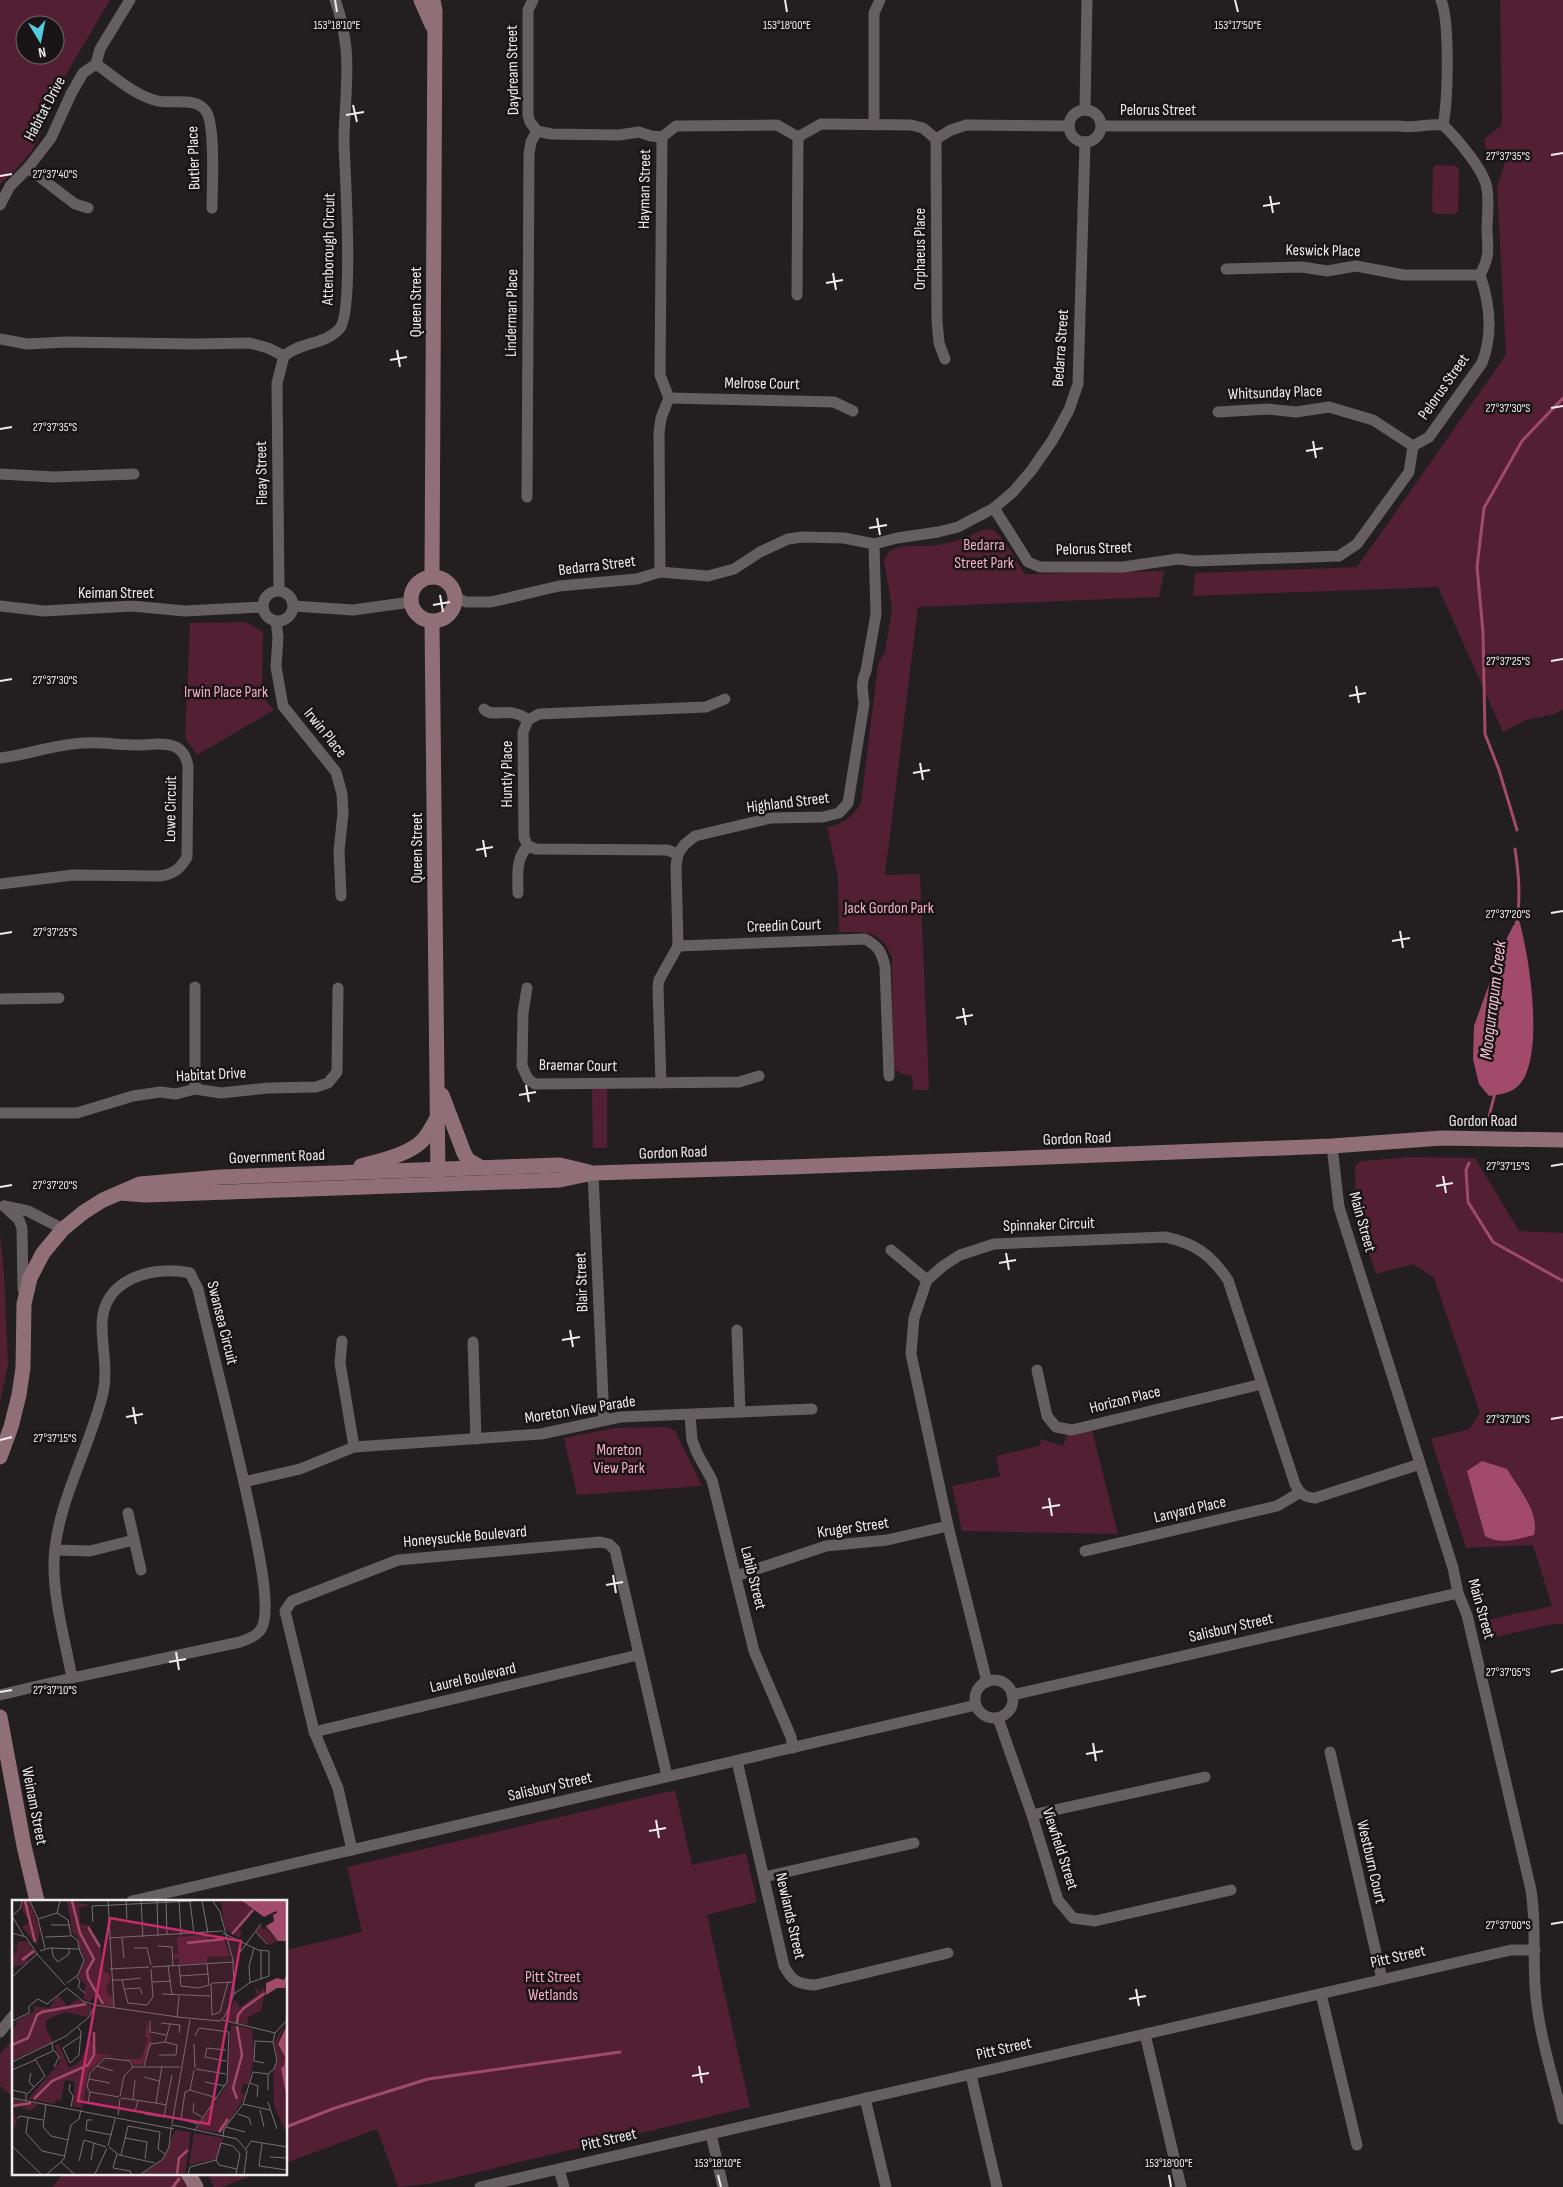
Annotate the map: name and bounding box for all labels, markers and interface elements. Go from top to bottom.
north arrow [15,15,65,65]
text: 153°18'10"E [314,18,360,33]
text: 153°18'00"E [763,18,811,33]
text: 153°17'50"E [1214,18,1262,33]
street label: Daydream Street [503,25,523,115]
text: N [37,43,47,61]
street label: Habitat Drive [20,74,70,144]
street label: Pelorus Street [1120,101,1196,120]
street label: Butler Place [183,126,205,190]
street label: Hayman Street [635,149,655,229]
text: 27°37'35"S [1486,149,1530,164]
text: 27°37'40"S [33,167,77,182]
street label: Attenborough Circuit [319,192,339,306]
street label: Orphaeus Place [911,208,930,290]
street label: Keswick Place [1285,241,1361,261]
street label: Queen Street [407,267,426,337]
street label: Linderman Place [502,269,522,357]
street label: Bedarra Street [1049,308,1073,387]
street label: Pelorus Street [1414,350,1474,424]
street label: Melrose Court [724,374,800,394]
street label: Whitsunday Place [1228,382,1322,404]
text: 27°37'30"S [1486,401,1530,416]
text: 27°37'35"S [33,420,77,435]
street label: Fleay Street [252,441,272,505]
park label: Bedarra Street Park [954,536,1014,573]
street label: Pelorus Street [1056,538,1132,560]
street label: Bedarra Street [557,552,637,580]
street label: Keiman Street [78,584,154,603]
text: 27°37'25"S [1486,654,1530,669]
text: 27°37'30"S [33,673,77,688]
park label: Irwin Place Park [184,683,268,702]
street label: Irwin Place [299,704,351,762]
street label: Huntly Place [498,740,517,808]
street label: Lowe Circuit [161,776,181,842]
street label: Highland Street [746,788,831,818]
street label: Queen Street [408,813,427,883]
park label: Jack Gordon Park [843,899,934,918]
text: 27°37'20"S [1486,907,1530,922]
street label: Creedin Court [746,915,822,937]
text: 27°37'25"S [33,925,77,940]
water label: Moogurrapum Creek [1475,938,1511,1061]
street label: Braemar Court [539,1056,617,1076]
street label: Habitat Drive [175,1064,247,1086]
street label: Gordon Road [1449,1112,1517,1131]
street label: Gordon Road [1043,1128,1111,1150]
street label: Gordon Road [639,1142,707,1164]
street label: Government Road [229,1146,325,1168]
text: 27°37'15"S [1486,1159,1530,1174]
text: 27°37'20"S [33,1178,77,1193]
street label: Main Street [1344,1190,1380,1254]
street label: Spinnaker Circuit [1003,1214,1095,1236]
street label: Blair Street [571,1252,593,1312]
street label: Swansea Circuit [202,1279,242,1367]
street label: Horizon Place [1088,1382,1162,1418]
street label: Moreton View Parade [523,1392,637,1428]
text: 27°37'10"S [1486,1412,1530,1427]
text: 27°37'15"S [33,1431,77,1446]
park label: Moreton View Park [593,1441,645,1478]
street label: Lanyard Place [1152,1493,1228,1527]
street label: Kruger Street [816,1514,890,1542]
street label: Honeysuckle Boulevard [402,1522,528,1552]
street label: Labib Street [736,1544,770,1612]
street label: Main Street [1463,1577,1499,1641]
street label: Salisbury Street [1187,1609,1275,1647]
street label: Laurel Boulevard [428,1659,518,1697]
text: 27°37'05"S [1486,1665,1530,1680]
text: 27°37'10"S [33,1683,77,1698]
street label: Weinam Street [17,1765,51,1847]
street label: Salisbury Street [506,1768,594,1806]
street label: Viewfield Street [1038,1806,1082,1892]
street label: Westburn Court [1352,1818,1390,1906]
street label: Newlands Street [771,1871,809,1961]
inset map [12,1900,288,2174]
text: 27°37'00"S [1485,1918,1531,1933]
street label: Pitt Street [1369,1941,1427,1973]
park label: Pitt Street Wetlands [525,1968,581,2005]
street label: Pitt Street [975,2033,1033,2065]
street label: Pitt Street [580,2124,638,2156]
text: 153°18'10"E [695,2156,741,2171]
text: 153°18'00"E [1145,2156,1193,2171]

